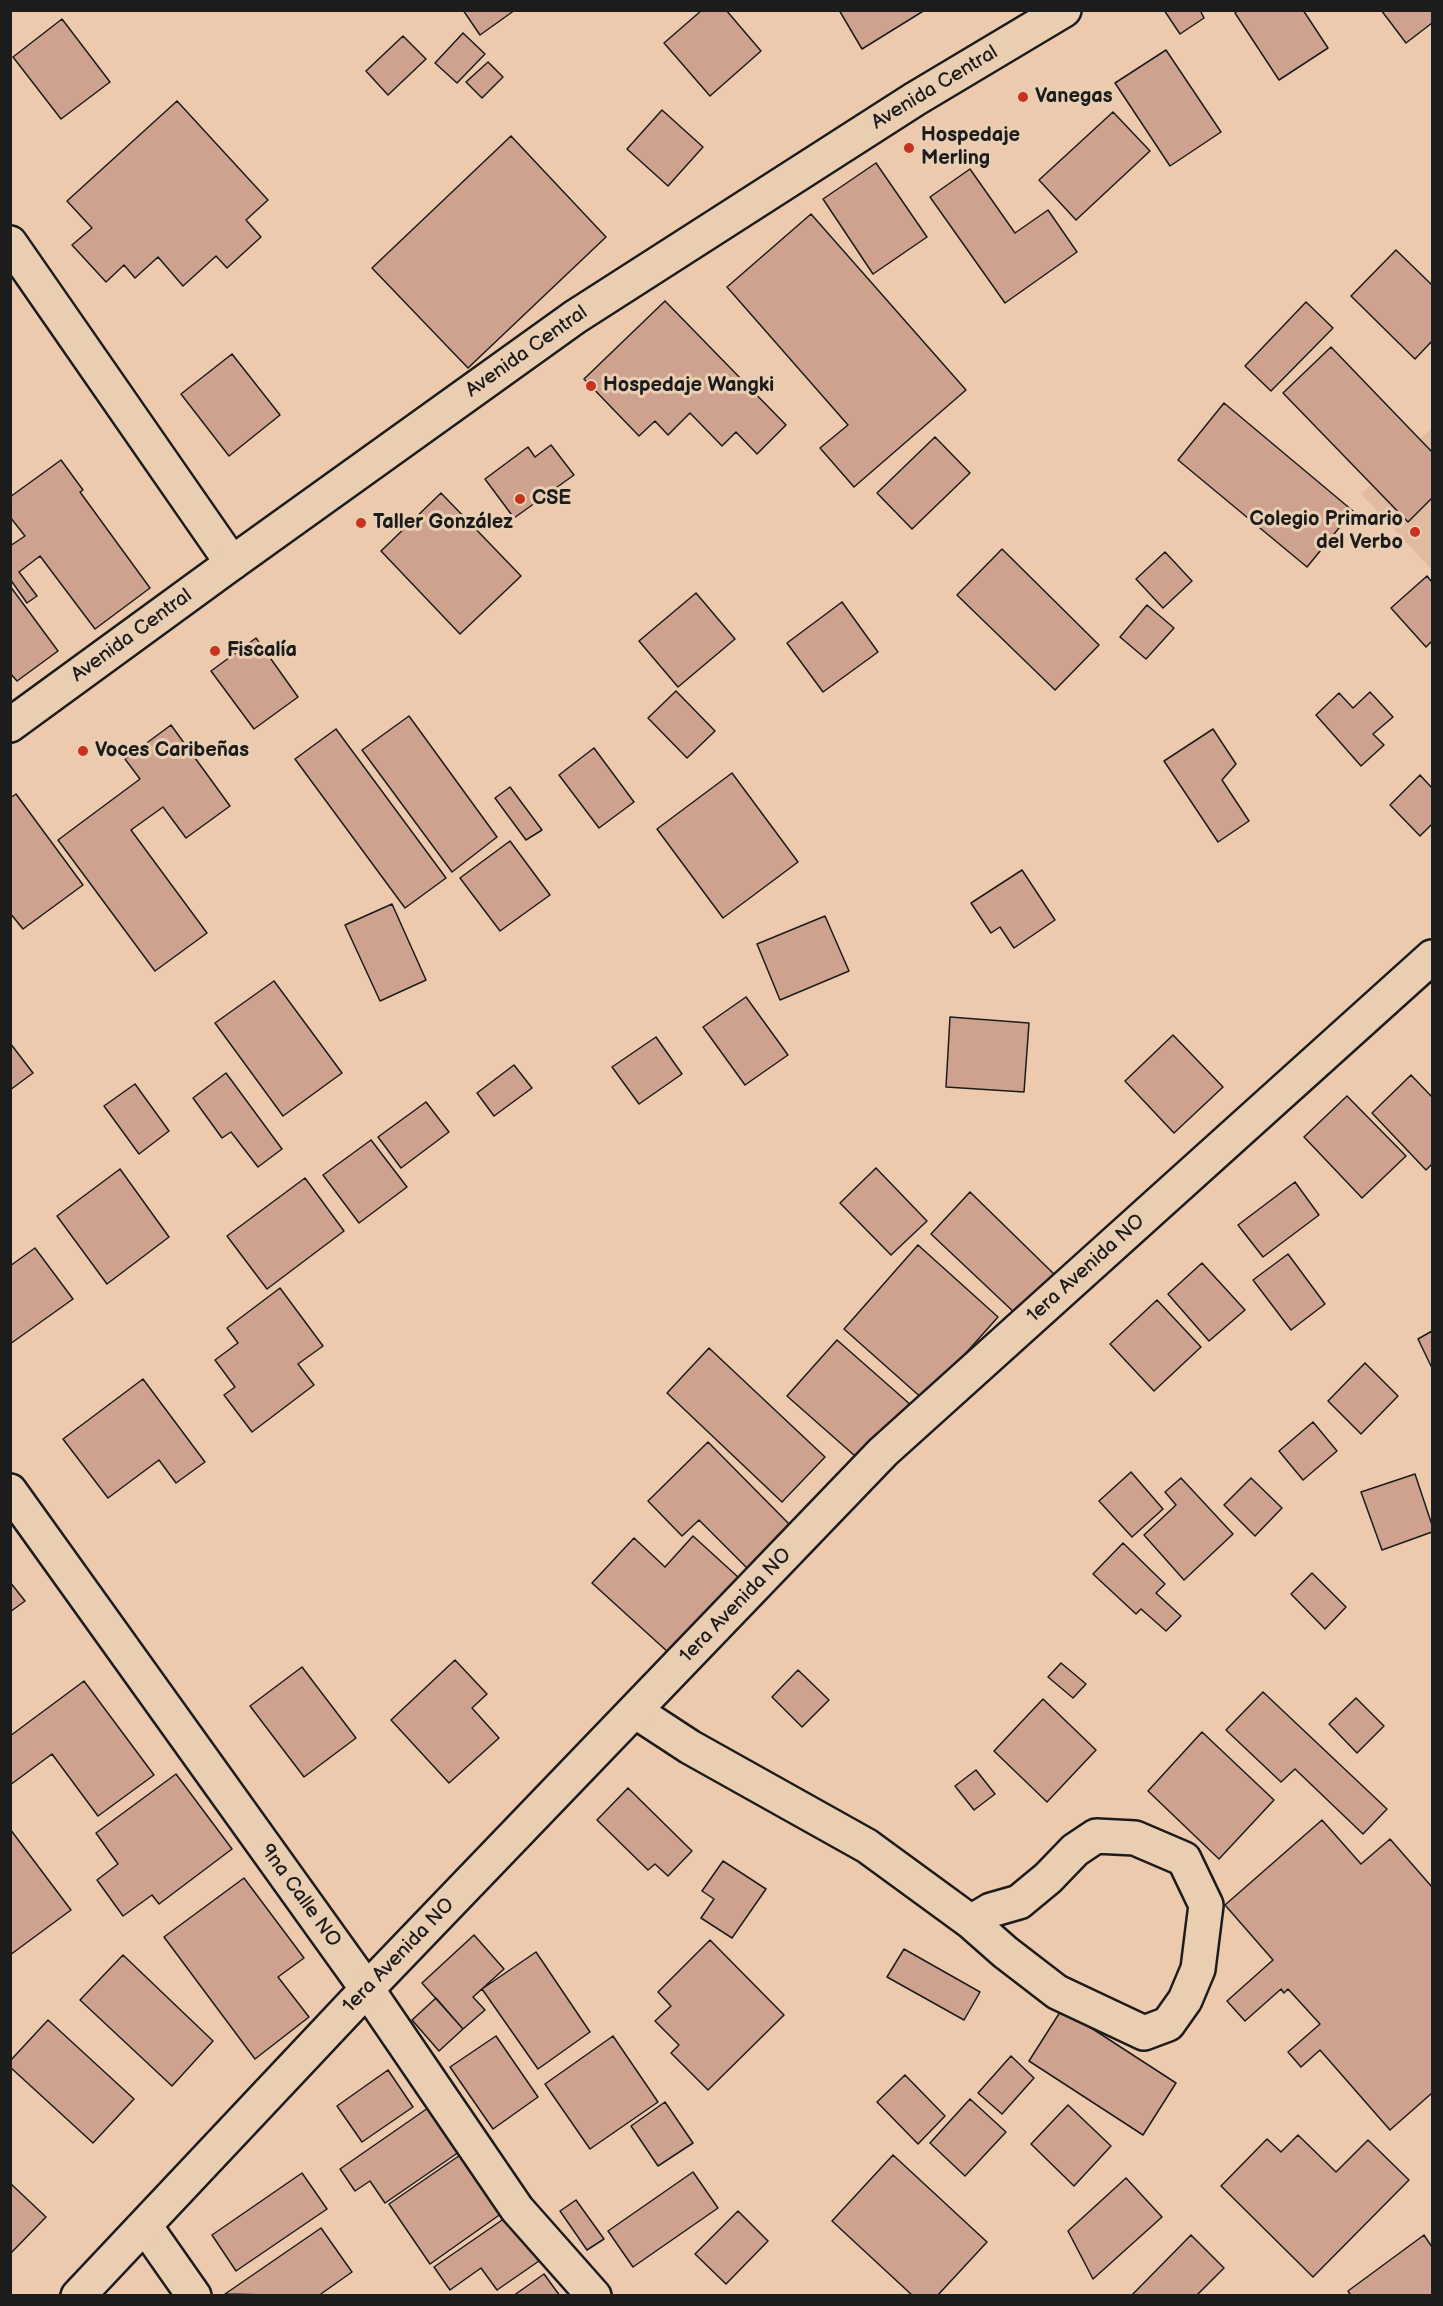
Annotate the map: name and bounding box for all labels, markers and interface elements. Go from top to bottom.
street label: Avenida Central [867,41,1003,135]
place label: Vanegas [1035,85,1113,109]
marker: Vanegas [1016,90,1030,104]
place label: Hospedaje Merling [921,124,1020,171]
marker: Hospedaje Merling [902,141,916,155]
street label: Avenida Central [461,301,593,403]
place label: Hospedaje Wangki [603,374,774,398]
marker: Hospedaje Wangki [584,379,598,393]
place label: CSE [532,487,571,511]
marker: CSE [513,492,527,506]
place label: Colegio Primario del Verbo [1250,508,1403,555]
place label: Taller González [373,511,513,535]
marker: Taller González [354,516,368,530]
marker: Colegio Primario del Verbo [1408,525,1422,539]
street label: Avenida Central [67,584,197,688]
place label: Fiscalía [227,639,297,663]
marker: Fiscalía [208,644,222,658]
place label: Voces Caribeñas [95,739,249,763]
marker: Voces Caribeñas [76,744,90,758]
street label: 1era Avenida NO [1022,1210,1150,1328]
street label: 1era Avenida NO [675,1544,797,1668]
street label: 9na Calle NO [255,1840,345,1952]
street label: 1era Avenida NO [338,1894,460,2018]

